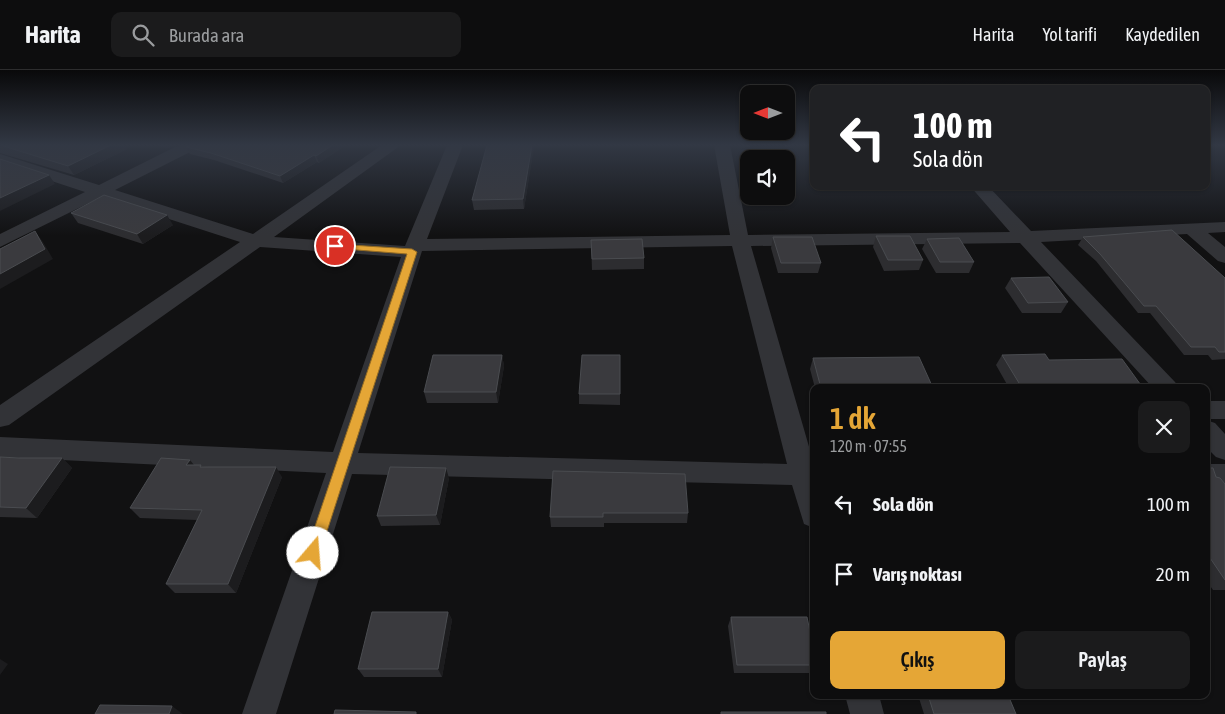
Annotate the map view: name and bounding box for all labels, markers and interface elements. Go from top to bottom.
search box [111,12,461,57]
text: Harita [25,21,81,48]
icon: search [129,21,157,49]
text: Burada ara [169,24,244,46]
text: Harita [973,24,1014,45]
text: Yol tarifi [1042,24,1097,45]
text: Kaydedilen [1125,24,1200,45]
north arrow [740,85,795,140]
map controls [740,85,795,205]
icon: left [830,105,895,170]
text: 100 m [913,105,992,145]
text: Sola dön [913,146,983,172]
button: sound [740,150,795,205]
pin [314,225,356,267]
icon: arrive [321,232,349,260]
text: 1 dk [830,401,876,435]
button: close [1138,401,1190,453]
text: 120 m · 07:55 [830,437,907,455]
icon: left [830,490,858,518]
text: Sola dön [873,493,934,515]
text: 100 m [1147,493,1190,515]
position arrow [286,526,338,578]
icon: arrive [830,560,858,588]
text: Varış noktası [873,563,962,585]
text: 20 m [1156,563,1190,585]
button: Çıkış [830,631,1005,689]
button: Paylaş [1015,631,1190,689]

